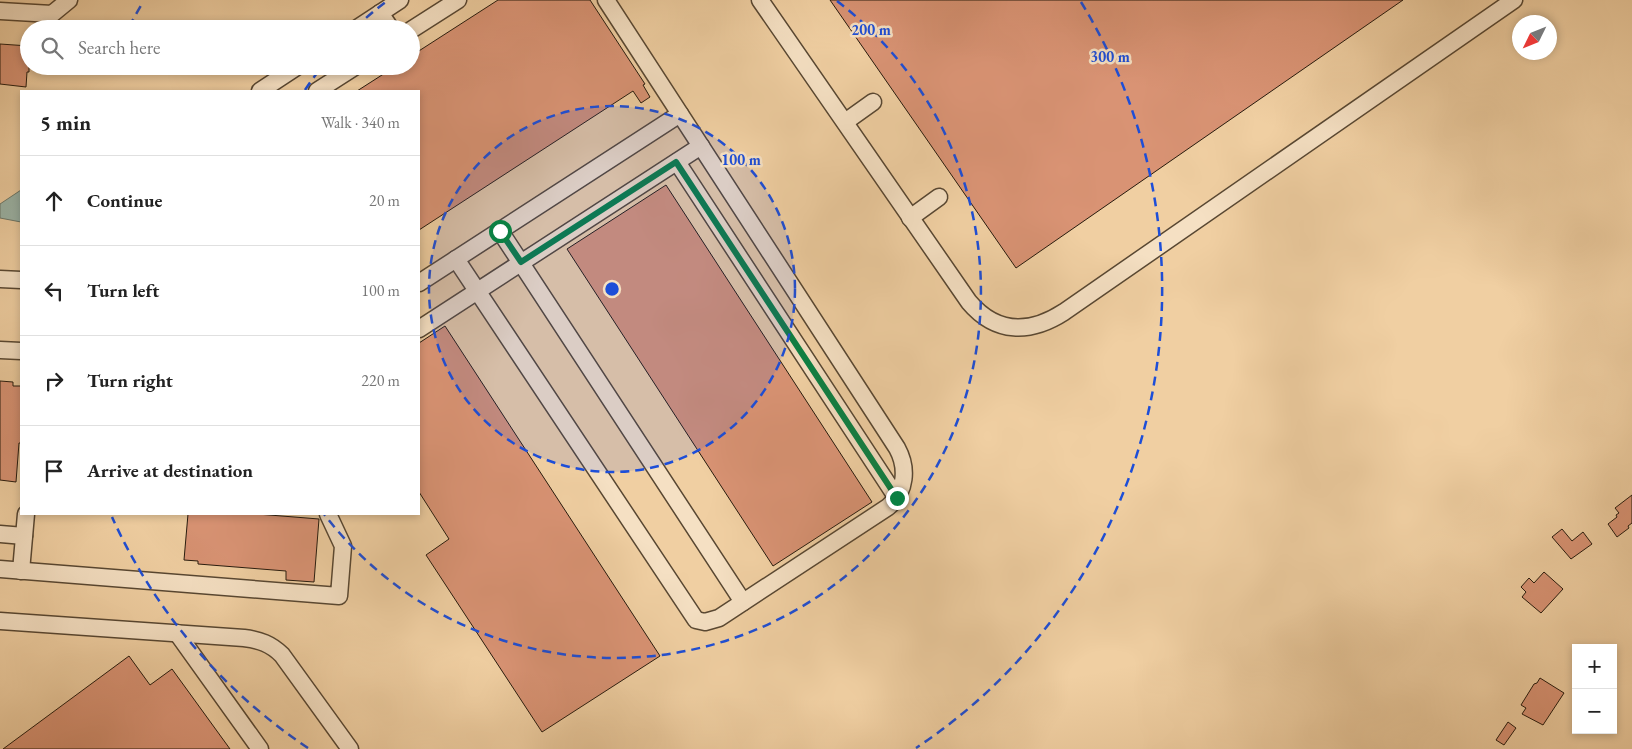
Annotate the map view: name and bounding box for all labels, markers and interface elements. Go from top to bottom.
north arrow [1512,15,1557,60]
search box [20,20,420,75]
text: 200 m [851,20,891,39]
icon: search [38,34,66,62]
text: Search here [78,35,160,60]
text: 300 m [1090,47,1130,66]
text: 5 min [40,109,91,136]
text: Walk · 340 m [321,112,400,133]
text: 100 m [721,150,761,169]
icon: ahead [40,187,68,215]
text: Continue [87,188,162,213]
text: 20 m [369,190,400,211]
route start [489,220,512,243]
icon: left [40,277,68,305]
text: Turn left [87,278,159,303]
text: 100 m [361,280,400,301]
centre of rings [603,280,621,298]
icon: right [40,367,68,395]
text: Turn right [87,368,173,393]
text: 220 m [361,370,400,391]
icon: arrive [40,457,68,485]
text: Arrive at destination [87,458,253,483]
route end [886,487,909,510]
map controls [1572,644,1617,734]
button: + [1572,644,1617,689]
button: − [1572,689,1617,734]

